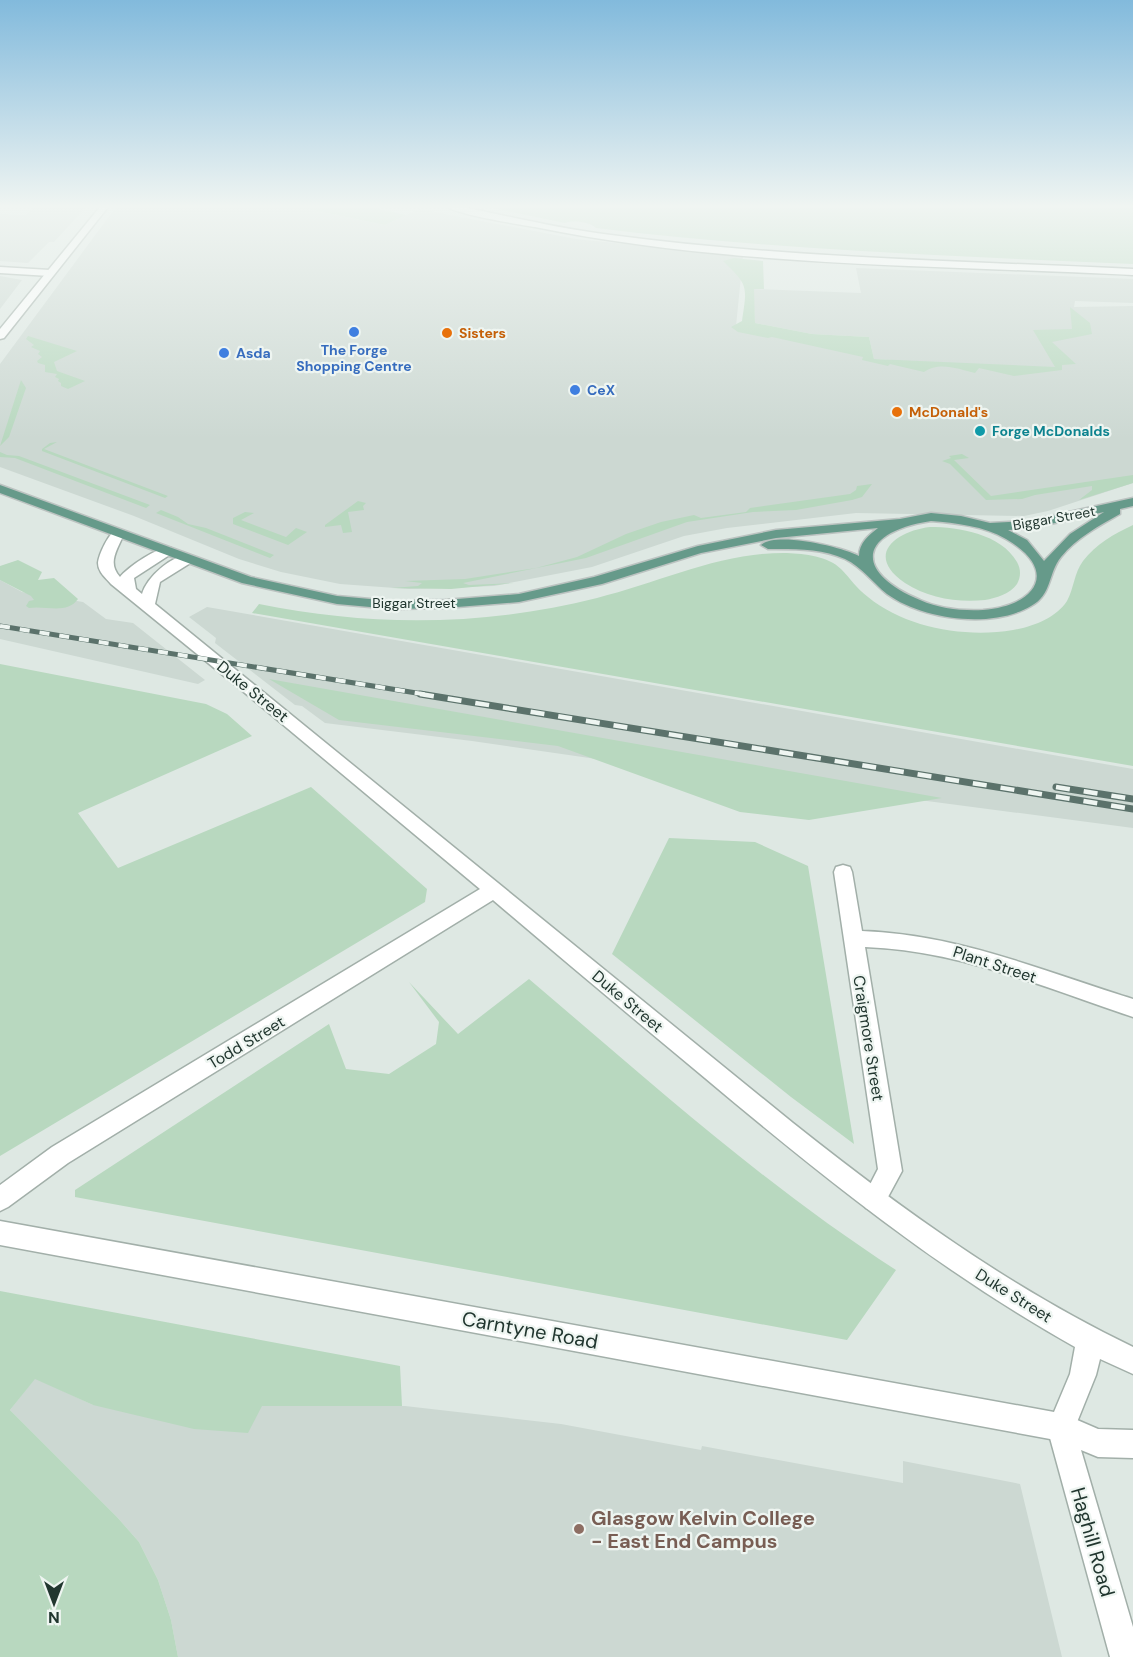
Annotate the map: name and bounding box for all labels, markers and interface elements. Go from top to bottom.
place label: Sisters [459,324,506,342]
marker: The Forge Shopping Centre [347,325,361,339]
marker: Sisters [440,326,454,340]
place label: The Forge Shopping Centre [296,341,412,375]
place label: Asda [236,344,271,362]
marker: Asda [217,346,231,360]
place label: CeX [587,381,615,399]
marker: CeX [568,383,582,397]
place label: McDonald's [909,403,988,421]
marker: McDonald's [890,405,904,419]
place label: Forge McDonalds [992,422,1110,440]
marker: Forge McDonalds [973,424,987,438]
street label: Biggar Street [1011,502,1097,534]
street label: Biggar Street [372,594,456,612]
street label: Duke Street [213,656,293,727]
street label: Plant Street [950,941,1039,988]
street label: Duke Street [588,966,668,1037]
street label: Craigmore Street [848,974,889,1102]
street label: Todd Street [204,1011,289,1074]
street label: Duke Street [972,1264,1056,1327]
street label: Carntyne Road [460,1305,600,1355]
street label: Haghill Road [1065,1484,1121,1600]
place label: Glasgow Kelvin College - East End Campus [591,1505,815,1554]
marker: Glasgow Kelvin College - East End Campus [572,1522,586,1536]
north arrow [24,1573,84,1633]
text: N [48,1607,60,1628]

